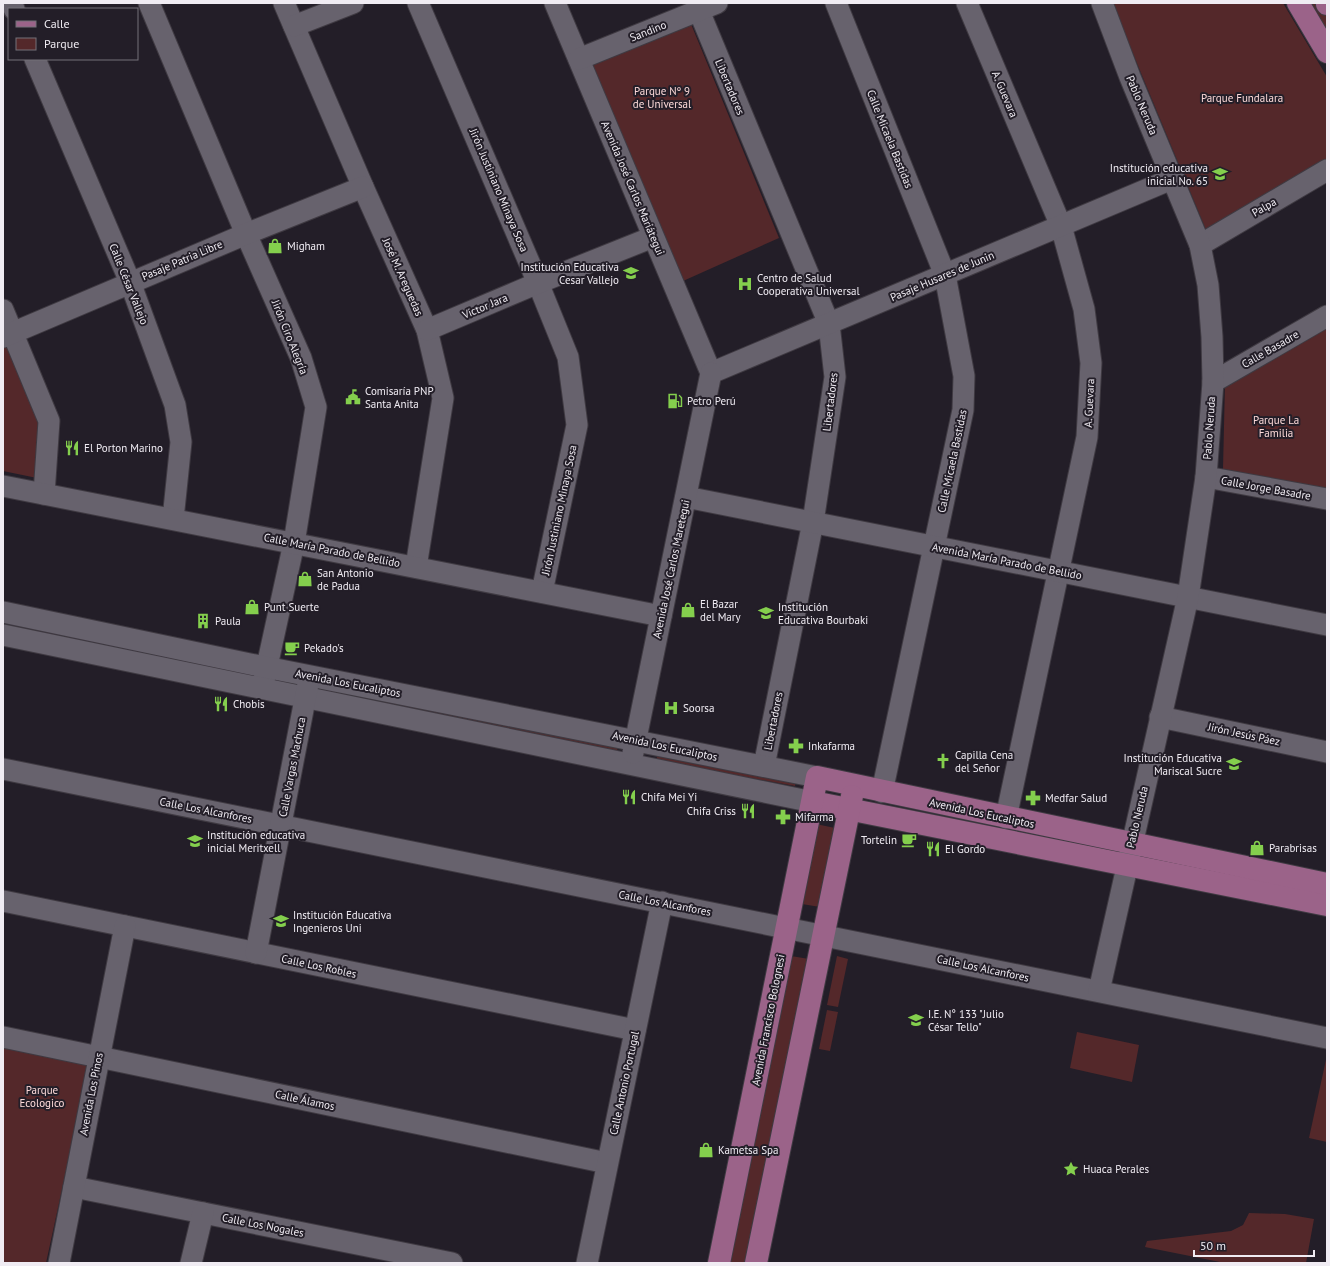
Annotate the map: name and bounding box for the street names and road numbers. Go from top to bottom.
street label: Sandino [628,17,668,45]
street label: Libertadores [712,57,748,117]
street label: A. Guevara [989,69,1021,119]
street label: Pablo Neruda [1123,73,1161,137]
street label: Calle Micaela Bastidas [864,88,916,191]
street label: Avenida José Carlos Mariátegui [598,119,668,257]
street label: Jirón Justiniano Minaya Sosa [466,125,531,254]
street label: Palpa [1249,194,1279,220]
street label: José M. Areguedas [379,235,427,319]
street label: Pasaje Patria Libre [139,236,225,283]
street label: Calle César Vallejo [106,241,152,327]
street label: Pasaje Husares de Junin [888,248,996,304]
street label: Víctor Jara [459,290,510,322]
street label: Jirón Ciro Alegría [268,297,311,376]
street label: Calle Basadre [1239,327,1301,371]
street label: Libertadores [819,371,841,432]
street label: A. Guevara [1081,378,1097,428]
street label: Pablo Neruda [1200,396,1218,460]
street label: Calle Micaela Bastidas [934,408,970,514]
street label: Jirón Justiniano Minaya Sosa [538,444,580,577]
street label: Calle Jorge Basadre [1220,473,1312,503]
street label: Avenida José Carlos Maretegui [649,498,693,640]
street label: Calle María Parado de Bellido [263,530,401,570]
street label: Avenida María Parado de Bellido [931,540,1083,582]
street label: Avenida Los Eucaliptos [294,666,402,700]
street label: Libertadores [760,690,786,751]
street label: Calle Vargas Machuca [275,716,309,818]
street label: Jirón Jesús Páez [1206,719,1281,748]
street label: Avenida Los Eucaliptos [611,728,719,764]
street label: Pablo Neruda [1123,785,1151,849]
street label: Calle Los Alcanfores [159,794,254,826]
street label: Avenida Los Eucaliptos [928,795,1036,831]
street label: Calle Los Alcanfores [618,887,713,919]
street label: Calle Los Robles [280,951,358,981]
street label: Calle Los Alcanfores [936,951,1031,985]
street label: Avenida Francisco Bolognesi [748,953,788,1087]
street label: Calle Antonio Portugal [606,1029,642,1136]
street label: Avenida Los Pinos [76,1051,106,1137]
street label: Calle Álamos [274,1087,337,1113]
street label: Calle Los Nogales [221,1210,305,1240]

